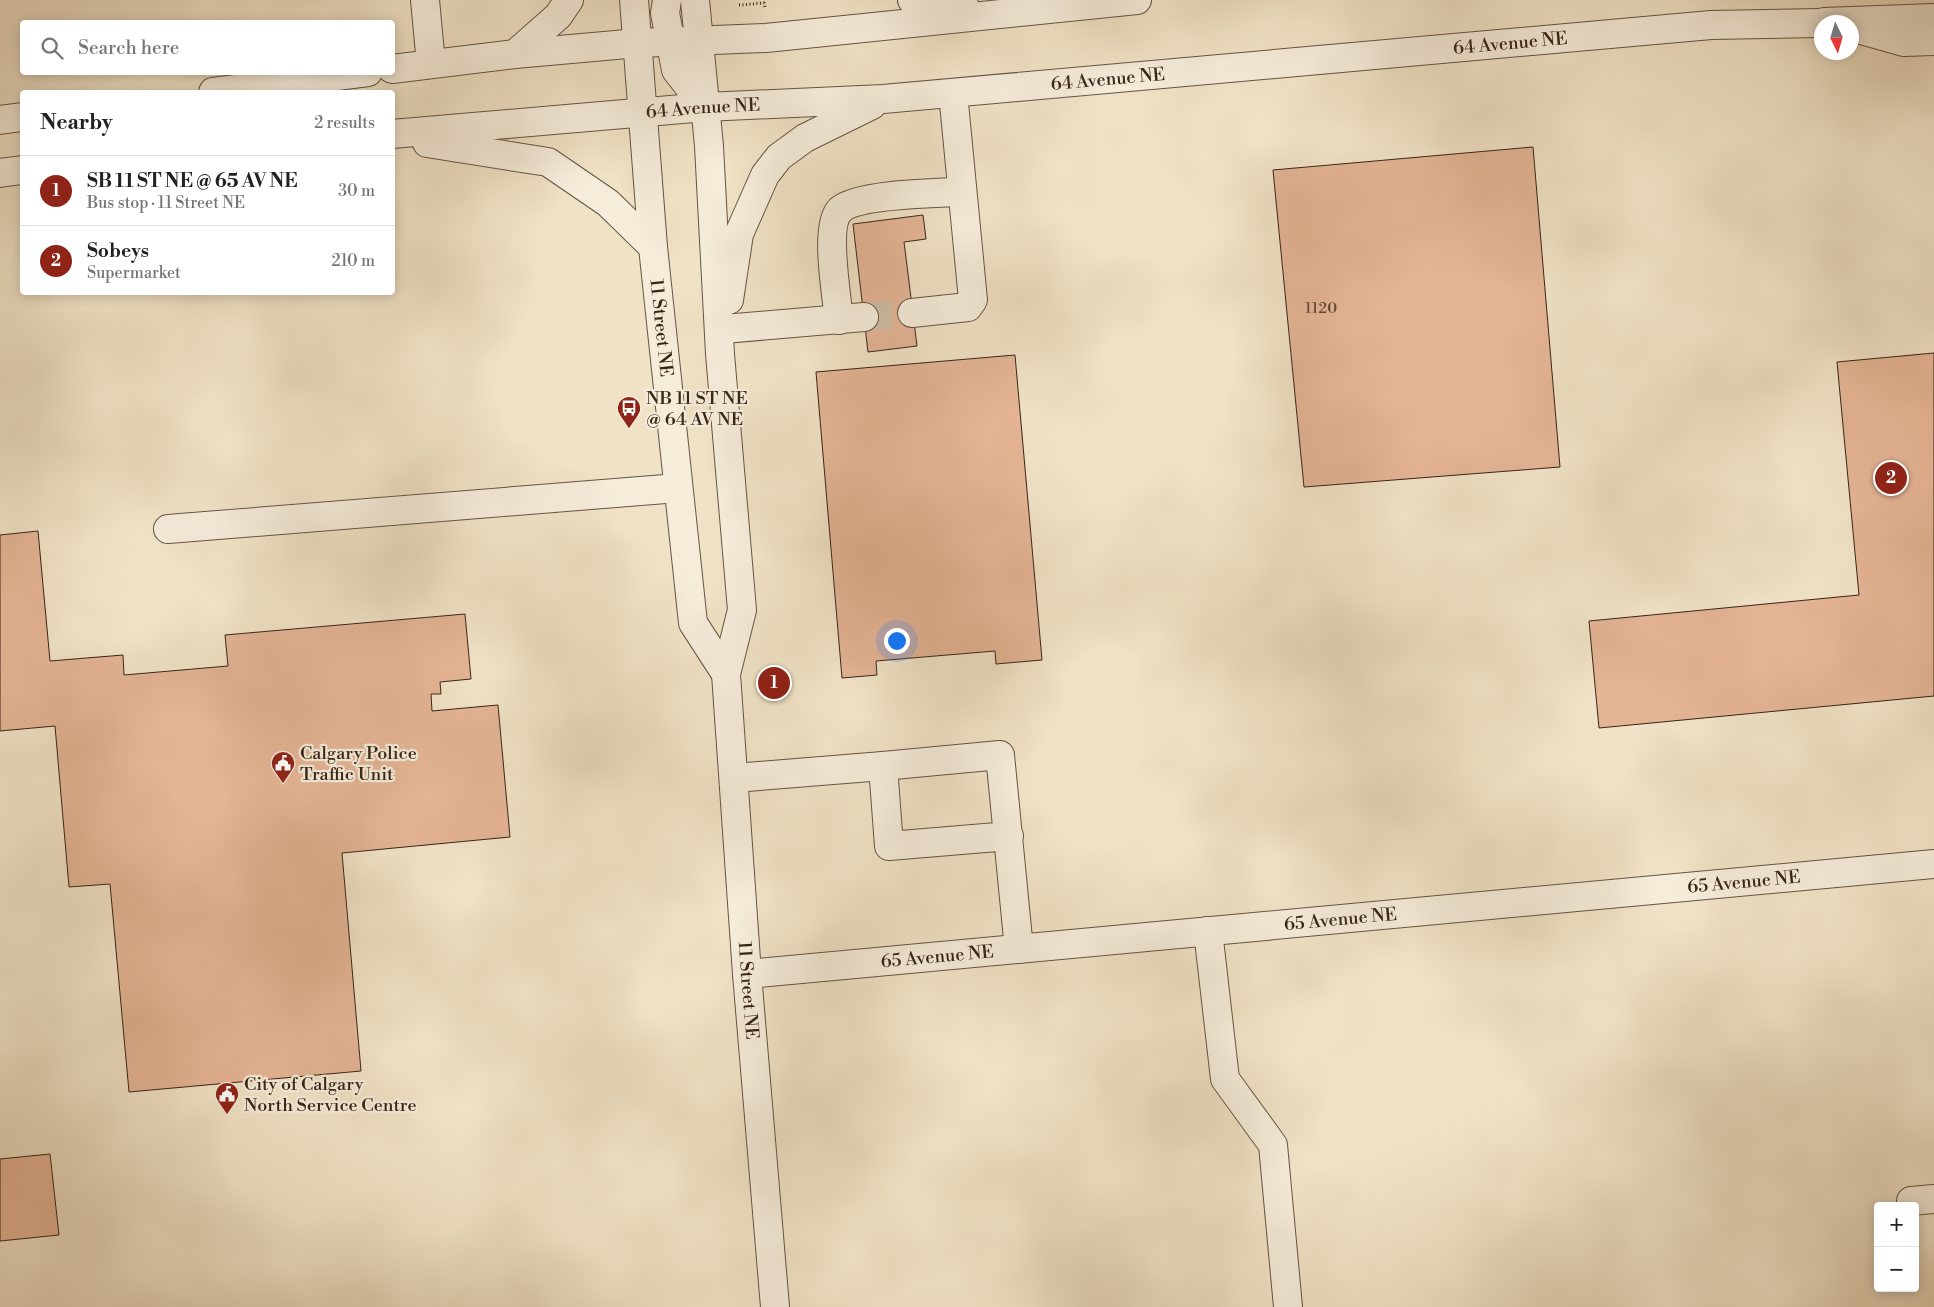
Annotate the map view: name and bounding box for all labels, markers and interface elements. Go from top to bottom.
north arrow [1814,15,1859,60]
search box [20,20,395,75]
street label: 64 Avenue NE [1452,27,1568,60]
icon: search [38,34,66,62]
text: Search here [78,36,179,60]
street label: 64 Avenue NE [1050,63,1166,96]
street label: 64 Avenue NE [645,94,761,124]
text: Nearby [40,110,113,136]
text: 2 results [314,113,375,133]
text: SB 11 ST NE @ 65 AV NE [87,169,297,193]
text: 1 [52,181,60,201]
text: 30 m [338,181,375,201]
text: Bus stop · 11 Street NE [87,193,245,213]
text: Sobeys [87,239,149,263]
text: 2 [51,251,61,271]
text: 210 m [331,251,375,271]
text: Supermarket [87,263,181,283]
street label: 11 Street NE [644,278,678,378]
house number: 1120 [1305,299,1337,318]
place label: NB 11 ST NE @ 64 AV NE [646,387,748,431]
bus stop icon: NB 11 ST NE @ 64 AV NE [616,395,642,429]
pin: 2 [1875,459,1907,497]
your location [884,628,910,654]
pin: 1 [758,664,790,702]
place label: Calgary Police Traffic Unit [300,742,417,786]
public building icon: Calgary Police Traffic Unit [270,750,296,784]
street label: 65 Avenue NE [1686,865,1801,899]
street label: 65 Avenue NE [1283,903,1398,936]
street label: 65 Avenue NE [880,940,995,974]
street label: 11 Street NE [733,941,763,1040]
place label: City of Calgary North Service Centre [244,1073,417,1117]
public building icon: City of Calgary North Service Centre [214,1081,240,1115]
map controls [1874,1202,1919,1292]
button: + [1874,1202,1919,1247]
button: − [1874,1247,1919,1292]

